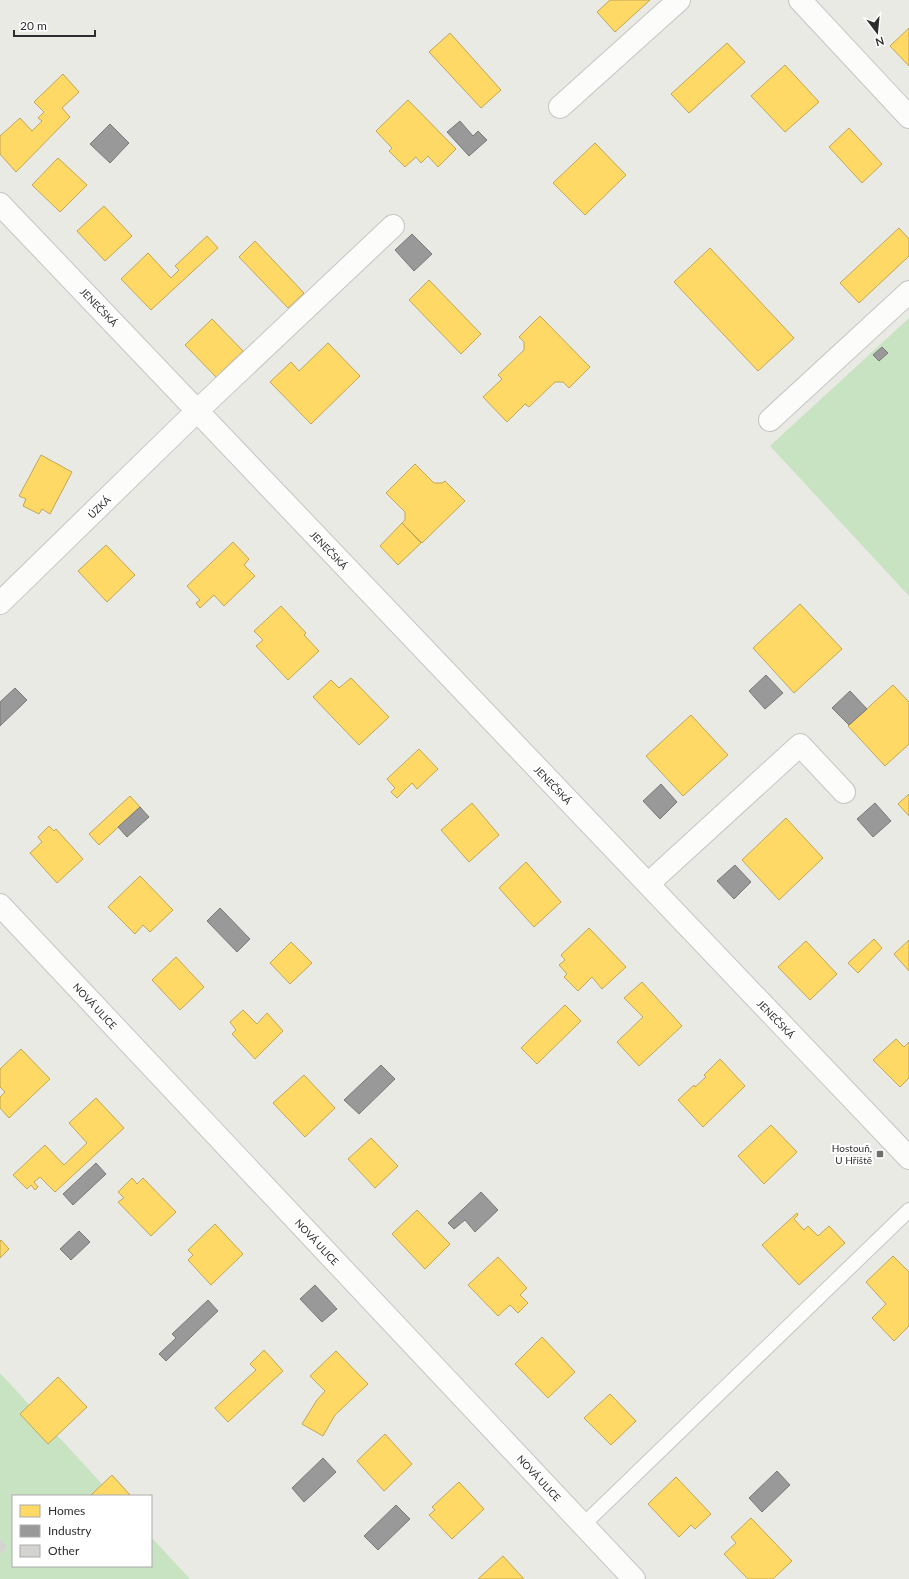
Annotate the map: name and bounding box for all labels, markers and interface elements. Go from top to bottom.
scale bar [14,12,95,38]
north arrow [857,12,897,52]
text: 20 m [20,18,47,33]
text: N [874,35,886,50]
street label: JENEČSKÁ [78,285,120,329]
street label: ÚZKÁ [85,493,113,521]
street label: JENEČSKÁ [308,528,350,572]
street label: JENEČSKÁ [532,763,574,807]
street label: NOVÁ ULICE [71,981,119,1032]
street label: JENEČSKÁ [755,997,797,1041]
place label: Hostouň, U Hřiště [832,1142,872,1166]
marker: Hostouň, U Hřiště [875,1149,885,1159]
street label: NOVÁ ULICE [293,1217,341,1268]
street label: NOVÁ ULICE [515,1453,563,1504]
legend [12,1495,152,1567]
text: Homes [48,1503,85,1518]
text: Industry [48,1523,92,1538]
text: Other [48,1543,80,1558]

